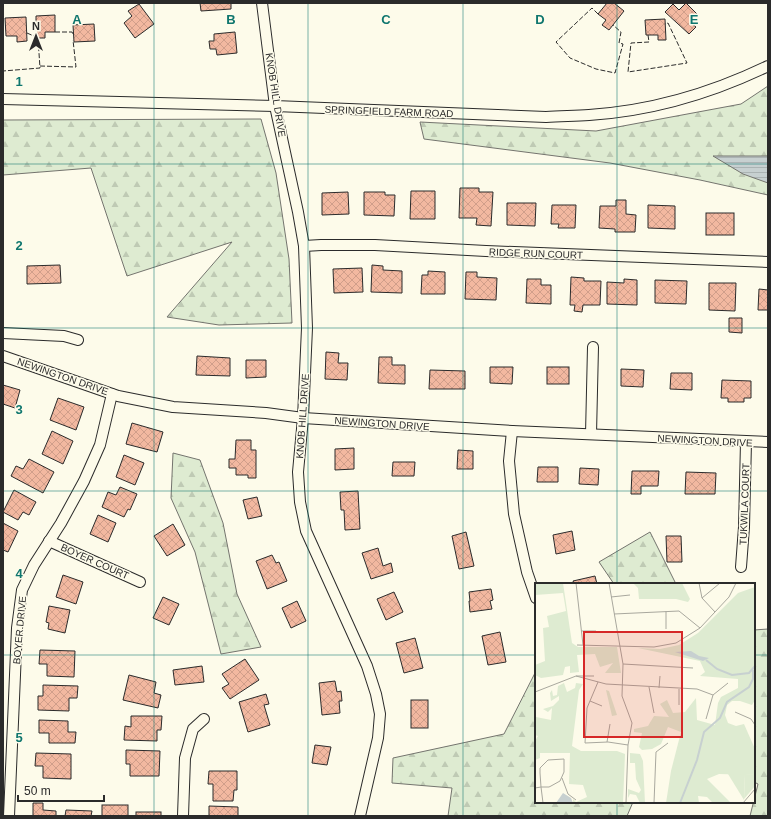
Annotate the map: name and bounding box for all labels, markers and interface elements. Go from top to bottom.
text: A [72,12,82,27]
text: B [226,12,236,27]
text: C [381,12,391,27]
text: D [535,12,545,27]
text: E [690,12,699,27]
north arrow [16,16,56,56]
text: N [32,20,40,32]
street label: KNOB HILL DRIVE [263,52,288,138]
text: 1 [15,74,23,89]
street label: SPRINGFIELD FARM ROAD [324,104,454,119]
text: 2 [15,238,23,253]
street label: RIDGE RUN COURT [489,246,583,261]
street label: NEWINGTON DRIVE [16,356,110,397]
street label: KNOB HILL DRIVE [294,373,311,459]
text: 3 [15,402,23,417]
street label: NEWINGTON DRIVE [334,415,430,432]
street label: NEWINGTON DRIVE [657,433,753,449]
street label: TUKWILA COURT [738,463,751,545]
street label: BOYER COURT [59,542,130,581]
text: 4 [15,566,23,581]
inset map [535,583,755,803]
street label: BOYER DRIVE [11,595,28,665]
text: 5 [15,730,23,745]
scale bar [18,777,104,803]
text: 50 m [24,784,51,798]

